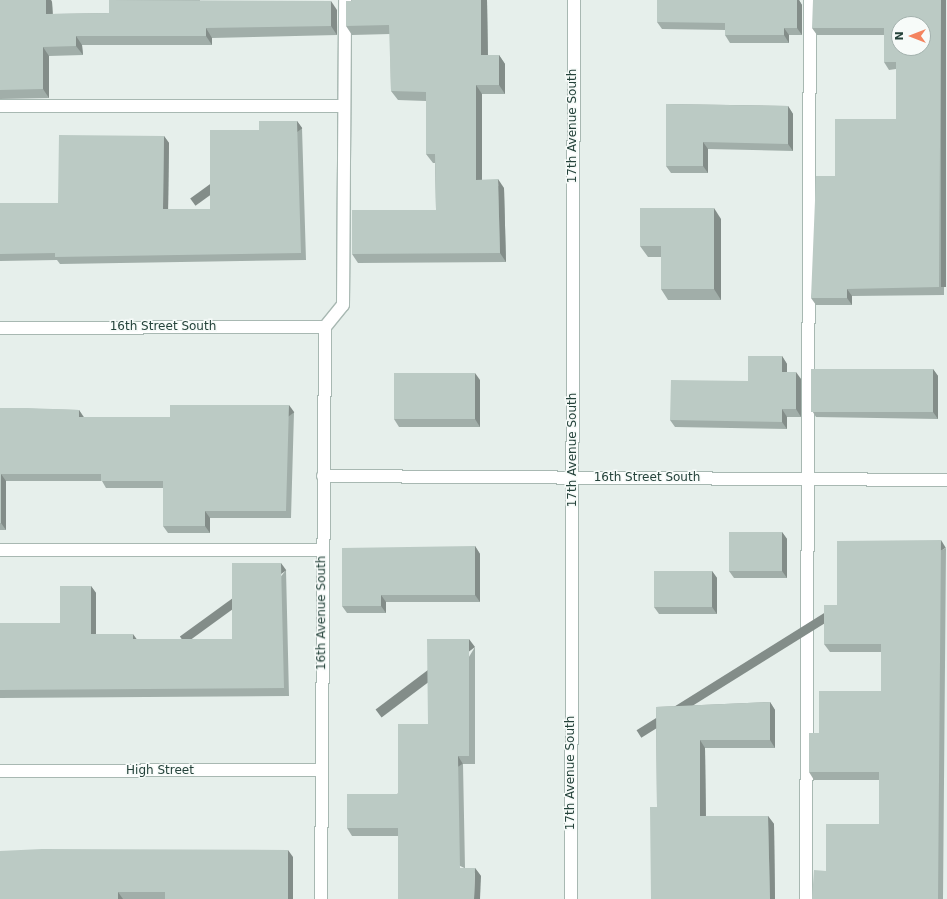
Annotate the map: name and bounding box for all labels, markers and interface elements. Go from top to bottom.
north arrow [891,16,931,56]
text: N [893,31,906,41]
street label: 17th Avenue South [566,69,580,183]
street label: 16th Street South [110,320,216,334]
street label: 17th Avenue South [566,393,580,507]
street label: 16th Street South [594,471,700,485]
street label: 16th Avenue South [315,556,329,670]
street label: 17th Avenue South [564,716,578,830]
street label: High Street [126,764,194,778]

